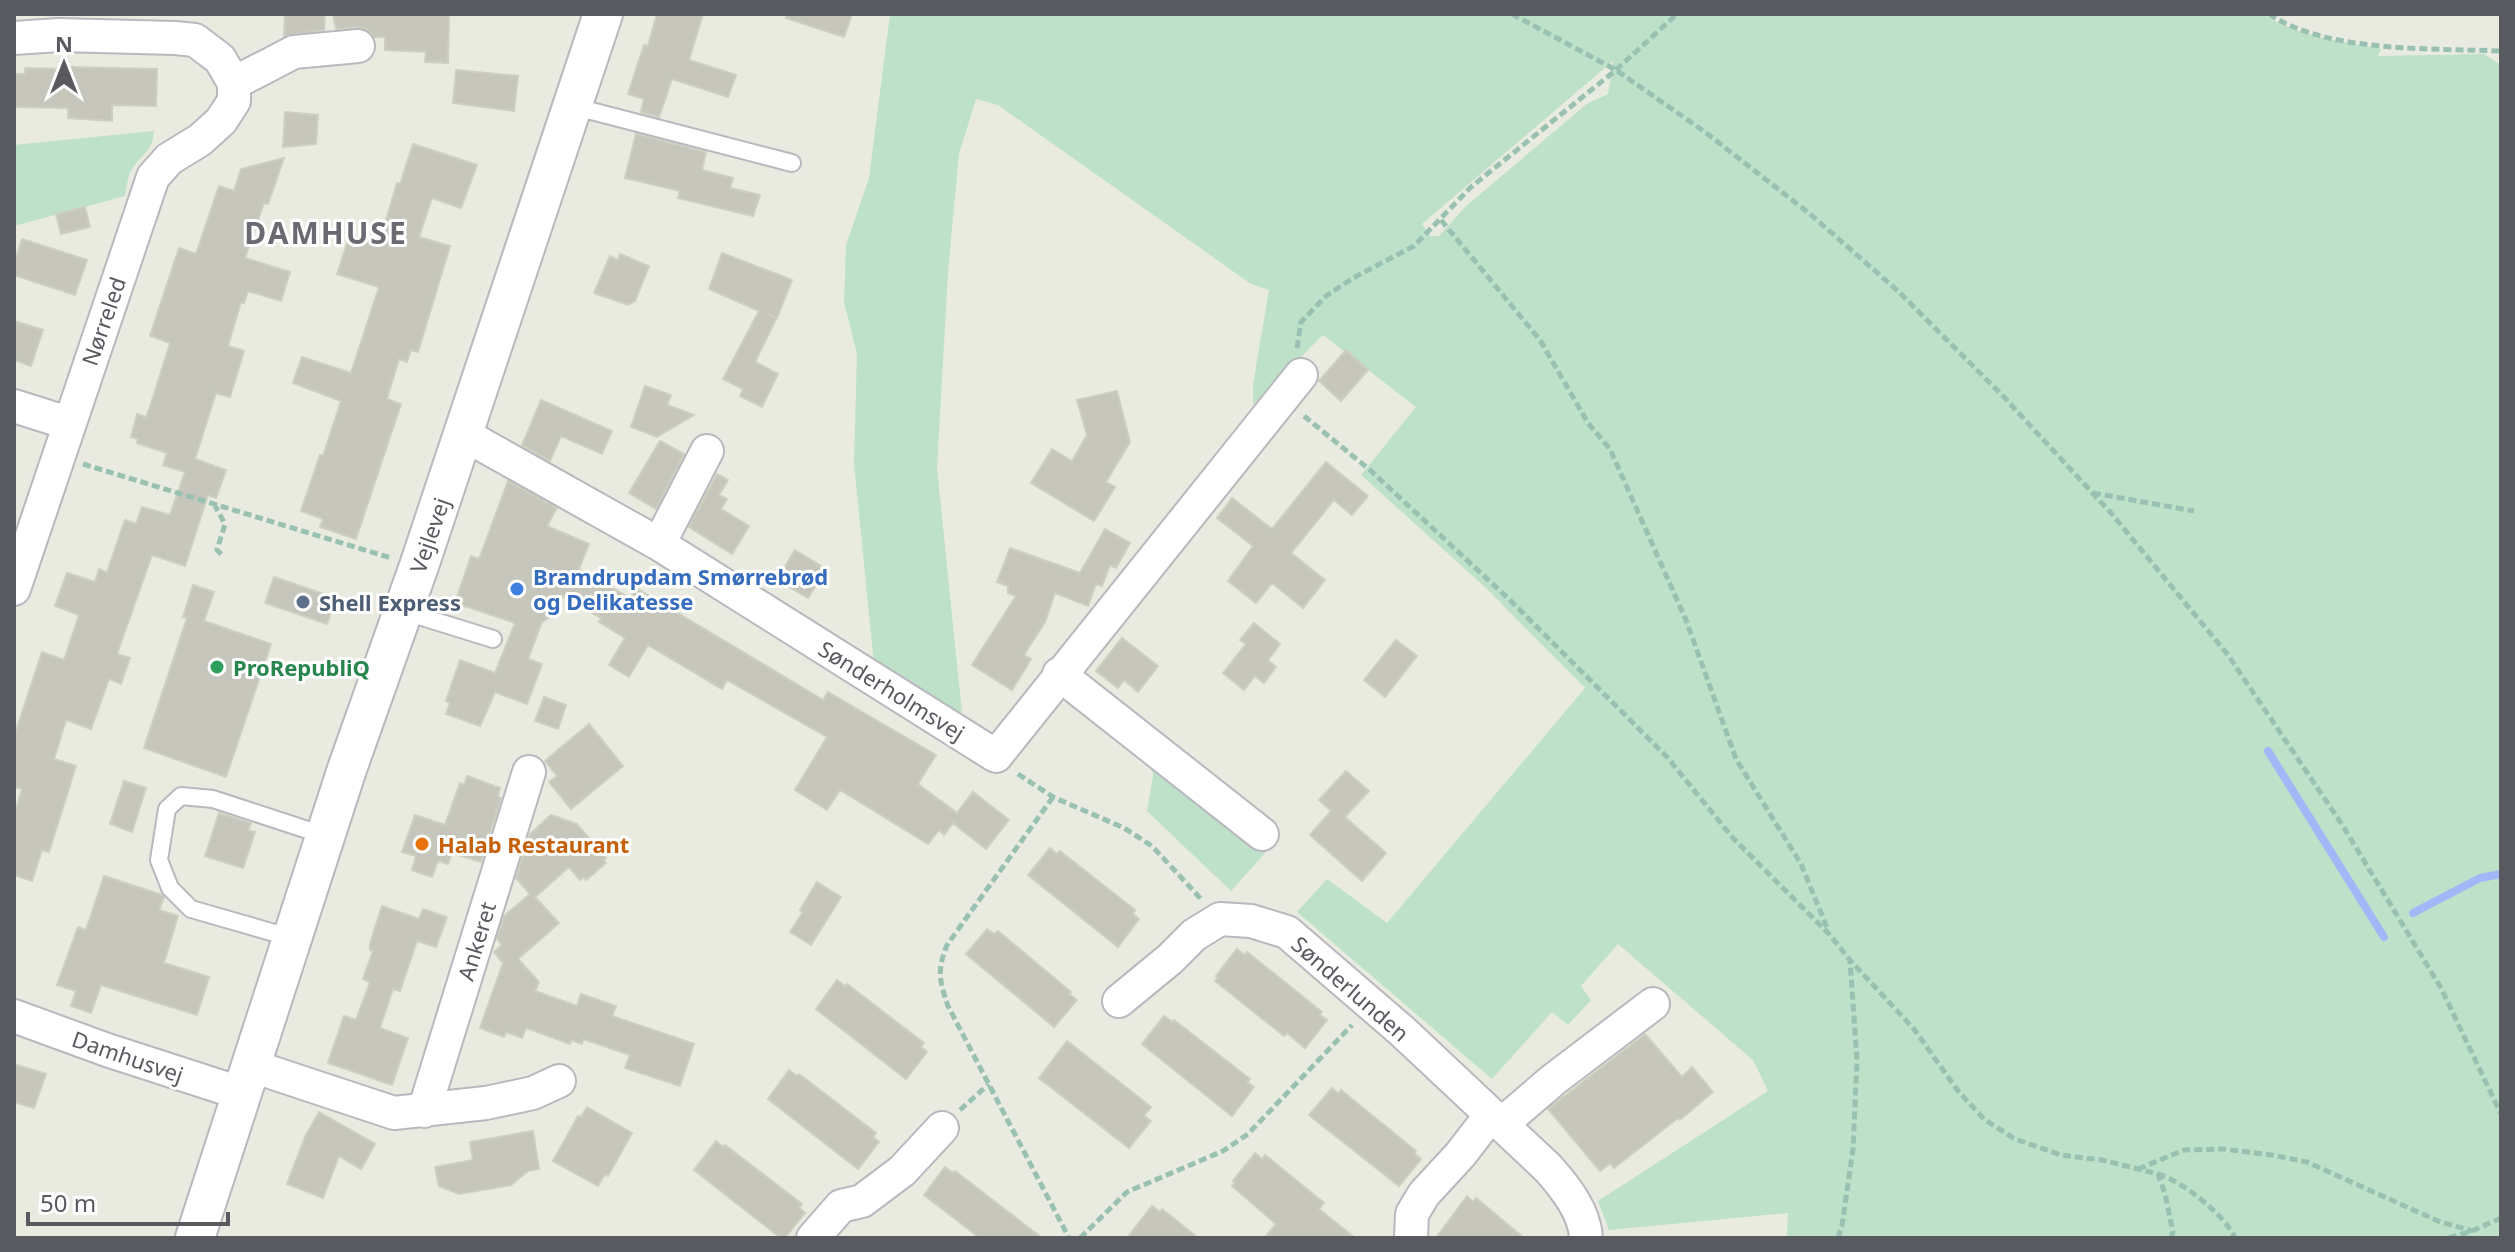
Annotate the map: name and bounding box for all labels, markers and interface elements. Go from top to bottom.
north arrow [24,24,104,104]
text: N [55,28,73,58]
district label: DAMHUSE [244,212,408,253]
street label: Nørreled [74,273,132,369]
street label: Vejlevej [402,493,456,577]
place label: Bramdrupdam Smørrebrød og Delikatesse [533,561,828,616]
marker: Bramdrupdam Smørrebrød og Delikatesse [508,580,526,598]
place label: Shell Express [319,587,461,617]
marker: Shell Express [294,593,312,611]
street label: Sønderholmsvej [813,633,971,747]
place label: ProRepubliQ [233,652,370,682]
marker: ProRepubliQ [208,658,226,676]
place label: Halab Restaurant [438,829,629,859]
marker: Halab Restaurant [413,835,431,853]
street label: Ankeret [450,898,502,984]
street label: Sønderlunden [1286,929,1416,1047]
street label: Damhusvej [68,1023,188,1089]
scale bar [28,1176,228,1226]
text: 50 m [40,1186,96,1219]

